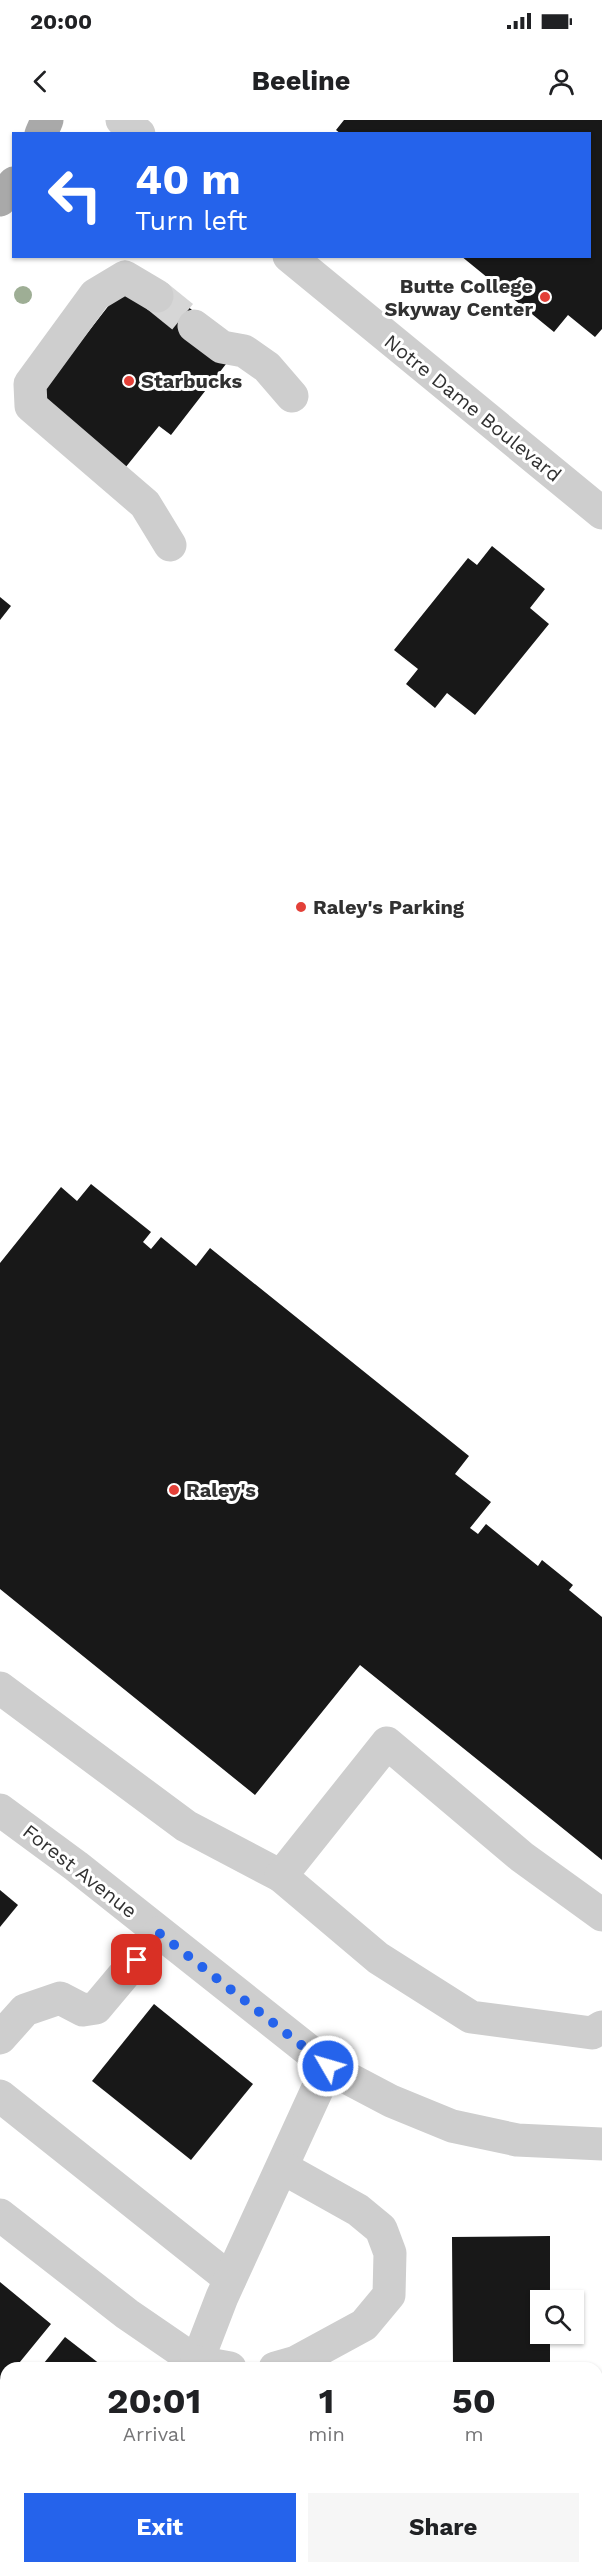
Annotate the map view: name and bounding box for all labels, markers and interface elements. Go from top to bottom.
text: 20:00 [30,9,92,34]
icon: back [24,65,57,98]
text: Beeline [252,65,350,97]
icon: person [545,65,578,98]
text: 40 m [135,155,241,204]
icon: left [36,156,114,234]
text: Turn left [135,205,247,237]
place label: Butte College Skyway Center [385,274,533,321]
marker: Butte College Skyway Center [538,290,552,304]
street label: Notre Dame Boulevard [380,329,566,487]
place label: Starbucks [141,369,243,393]
marker: Starbucks [122,374,136,388]
place label: Raley's Parking [313,895,465,919]
marker: Raley's Parking [294,900,308,914]
place label: Raley's [186,1478,256,1502]
marker: Raley's [167,1483,181,1497]
street label: Forest Avenue [18,1819,142,1923]
pin [111,1934,162,1985]
icon: arrive [120,1943,153,1976]
position arrow [296,2034,360,2098]
map controls [530,2290,584,2344]
button: search [530,2290,584,2344]
text: 20:01 [107,2380,201,2422]
text: 1 [319,2380,334,2422]
text: 50 [452,2380,496,2422]
text: Arrival [123,2422,185,2446]
text: min [308,2422,345,2446]
text: m [464,2422,483,2446]
button: Exit [24,2493,296,2562]
button: Share [308,2493,579,2562]

